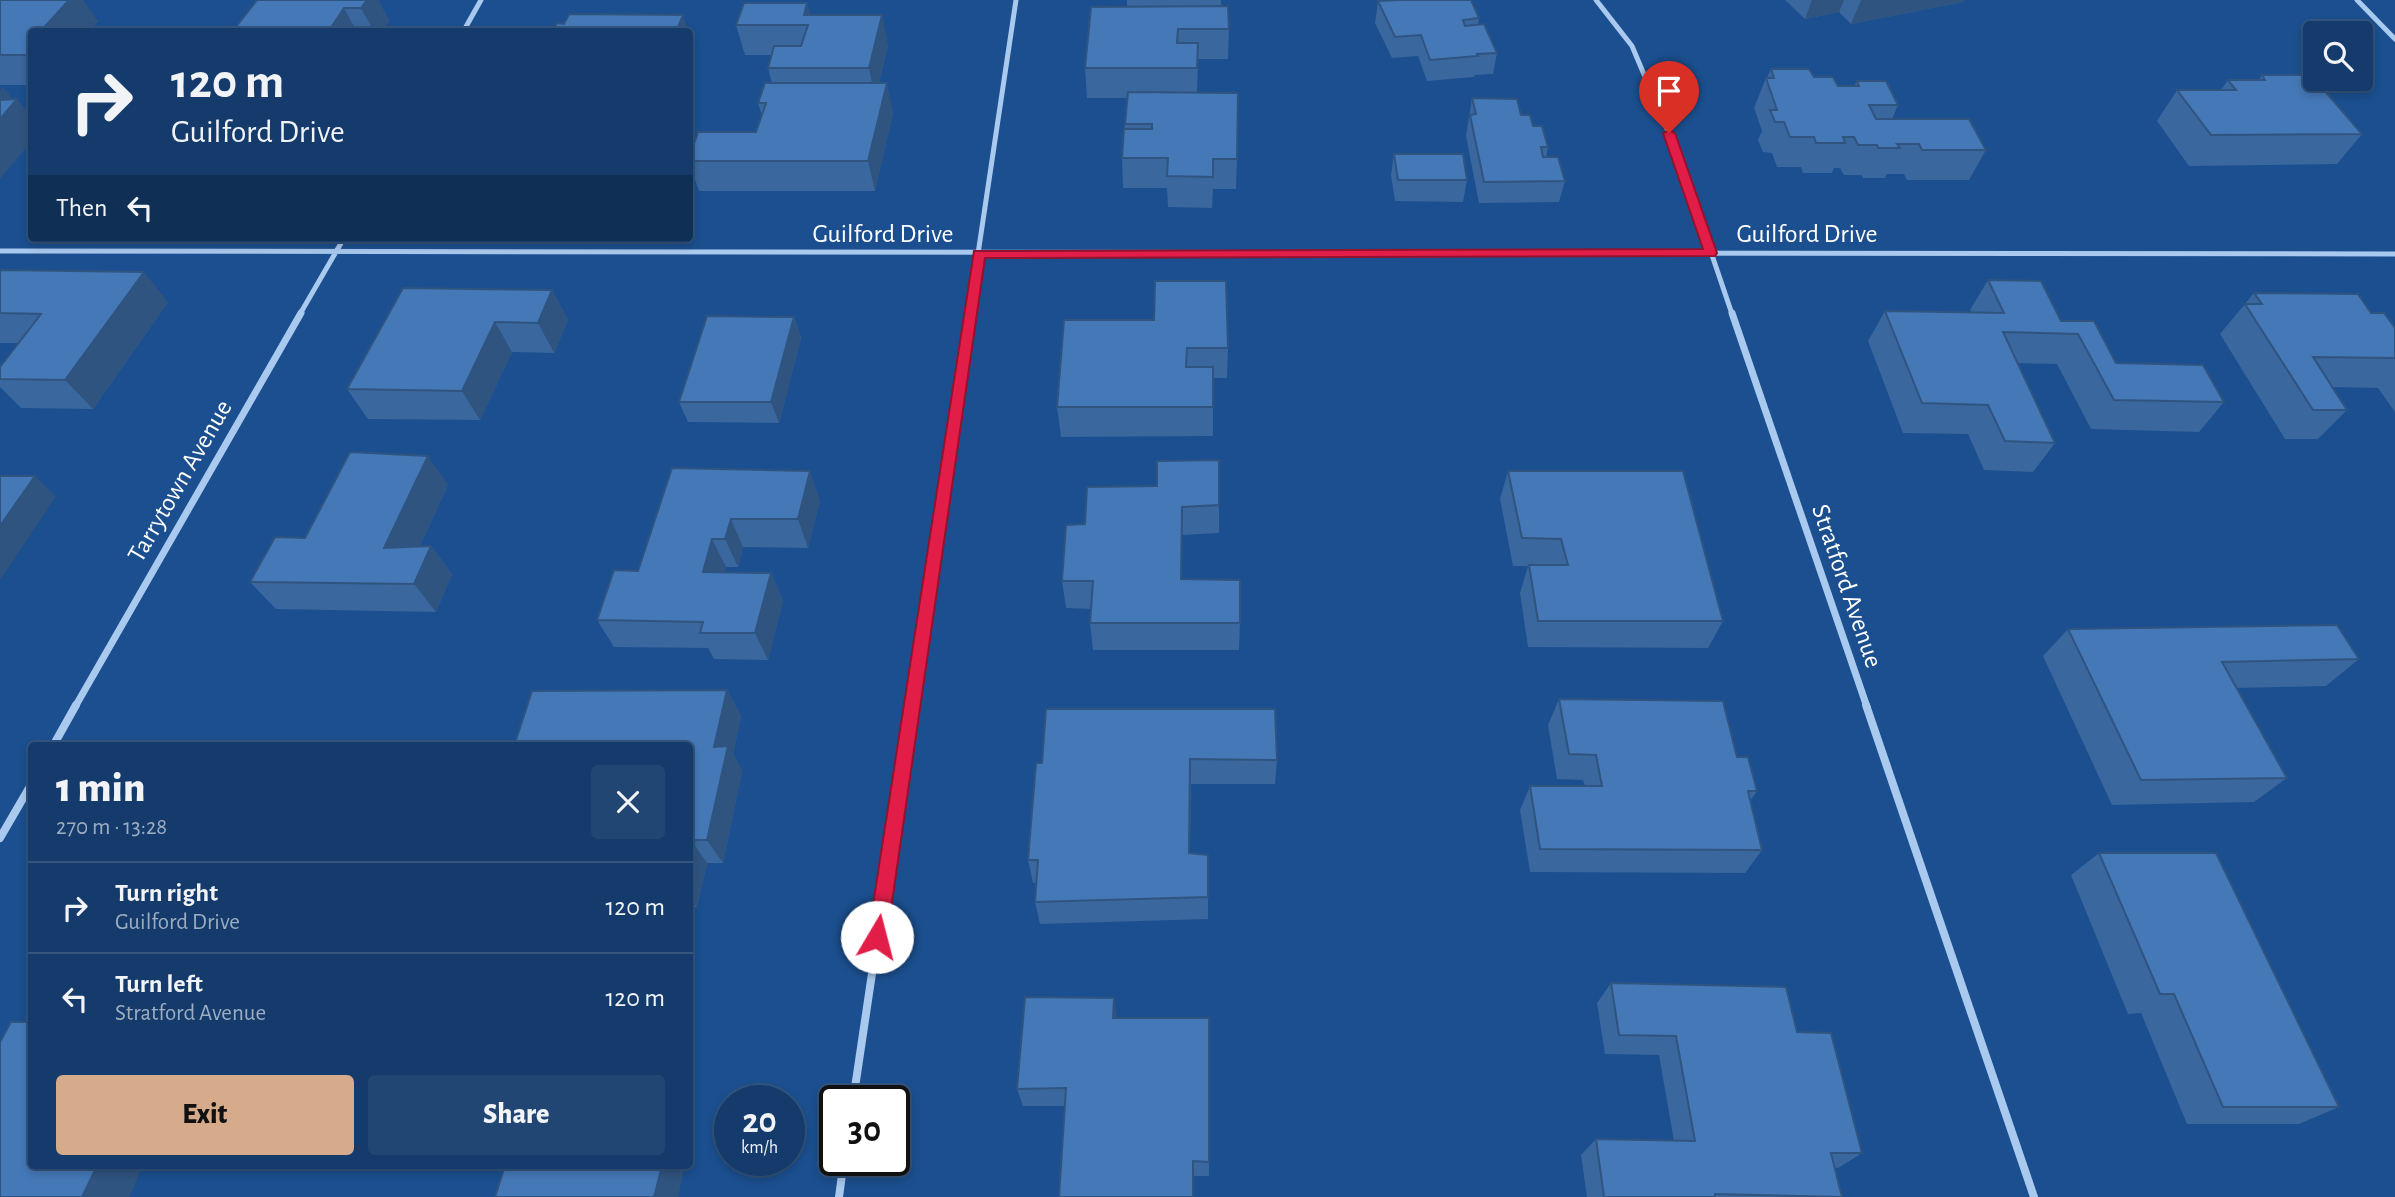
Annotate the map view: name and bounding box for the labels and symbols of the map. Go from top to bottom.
pin [1639,61,1699,133]
street label: Guilford Drive [812,221,954,247]
street label: Guilford Drive [1736,221,1878,247]
street label: Tarrytown Avenue [123,396,237,566]
street label: Stratford Avenue [1807,501,1887,671]
position arrow [840,900,914,974]
speed limit sign: 30 [819,1085,910,1176]

